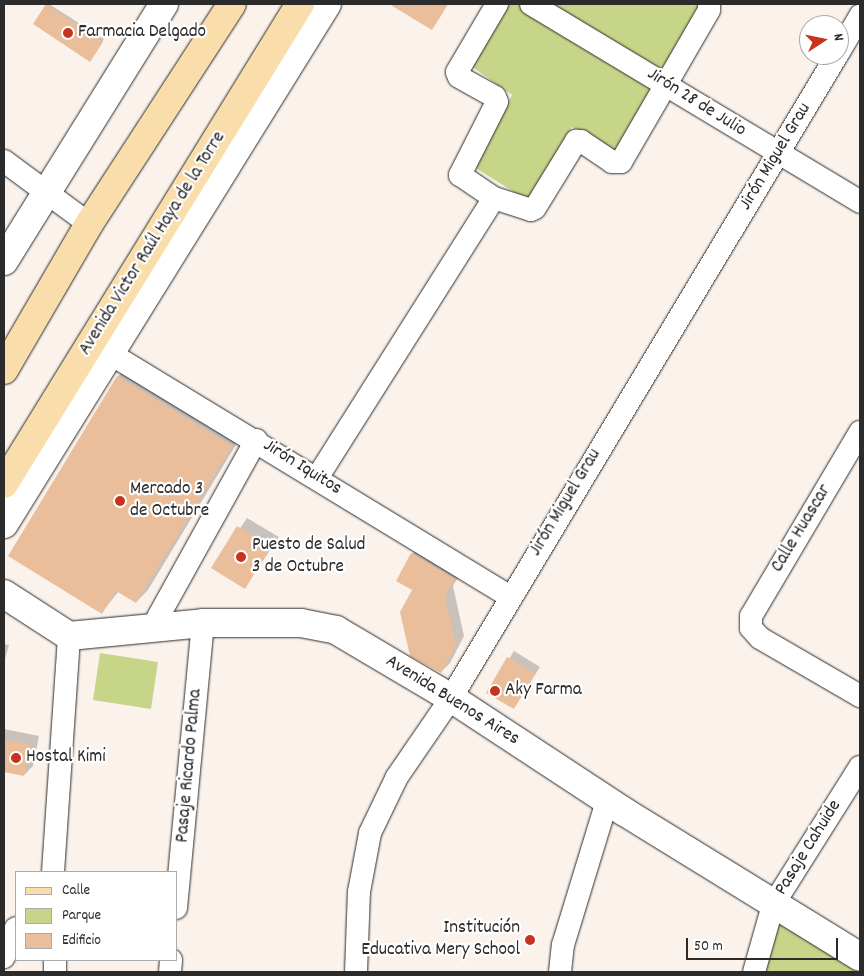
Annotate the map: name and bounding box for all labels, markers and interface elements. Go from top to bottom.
north arrow [799,15,849,65]
place label: Farmacia Delgado [78,22,206,44]
marker: Farmacia Delgado [62,27,74,39]
text: N [827,32,848,43]
street label: Jirón 28 de Julio [642,64,750,142]
street label: Jirón Miguel Grau [735,99,817,215]
street label: Avenida Victor Raúl Haya de la Torre [75,128,231,360]
street label: Jirón Iquitos [258,435,346,501]
street label: Jirón Miguel Grau [525,445,607,561]
place label: Mercado 3 de Octubre [130,479,209,523]
street label: Calle Huascar [767,481,837,577]
marker: Mercado 3 de Octubre [114,495,126,507]
place label: Puesto de Salud 3 de Octubre [252,535,366,579]
marker: Puesto de Salud 3 de Octubre [234,550,248,564]
street label: Avenida Buenos Aires [381,651,523,751]
place label: Aky Farma [505,680,582,702]
marker: Aky Farma [489,685,501,697]
street label: Pasaje Ricardo Palma [172,688,208,844]
place label: Hostal Kimi [26,747,106,769]
marker: Hostal Kimi [10,752,22,764]
street label: Pasaje Cahuide [771,796,847,900]
legend [15,871,178,961]
text: Calle [62,880,90,902]
text: Parque [62,905,101,927]
place label: Institución Educativa Mery School [361,918,520,962]
scale bar [689,928,842,960]
text: Edificio [62,930,101,952]
marker: Institución Educativa Mery School [524,934,536,946]
text: 50 m [694,936,723,958]

